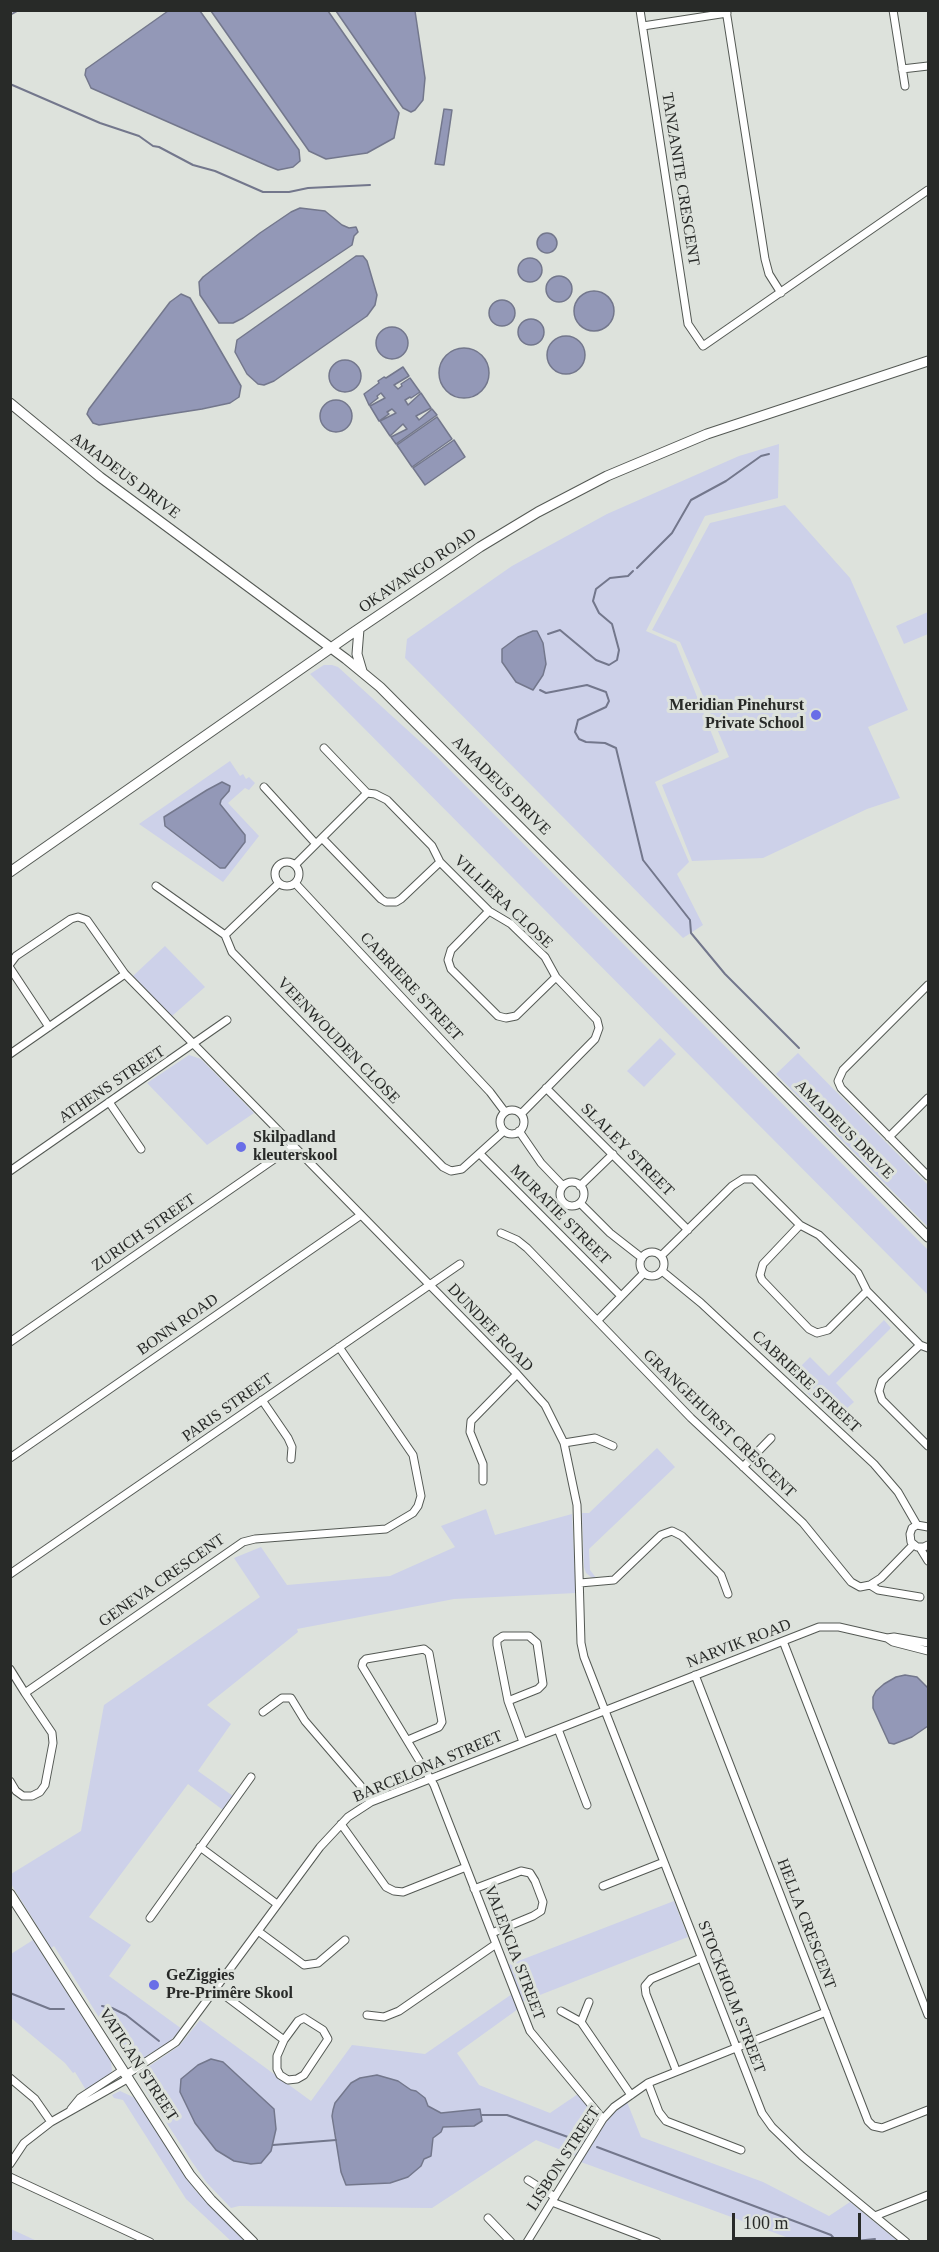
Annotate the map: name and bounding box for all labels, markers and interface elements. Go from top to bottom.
street label: TANZANITE CRESCENT [657,91,703,267]
street label: AMADEUS DRIVE [67,429,183,523]
street label: OKAVANGO ROAD [356,525,480,617]
place label: Meridian Pinehurst Private School [669,696,804,734]
marker: Meridian Pinehurst Private School [809,708,823,722]
street label: AMADEUS DRIVE [448,733,554,839]
street label: VILLIERA CLOSE [449,851,557,953]
street label: CABRIERE STREET [356,929,466,1045]
street label: VEENWOUDEN CLOSE [273,974,403,1108]
street label: ATHENS STREET [55,1042,169,1128]
street label: AMADEUS DRIVE [791,1077,897,1183]
street label: SLALEY STREET [576,1099,678,1201]
place label: Skilpadland kleuterskool [253,1128,337,1166]
marker: Skilpadland kleuterskool [234,1140,248,1154]
street label: MURATIE STREET [506,1161,614,1269]
street label: ZURICH STREET [88,1190,200,1276]
street label: DUNDEE ROAD [443,1280,537,1376]
street label: BONN ROAD [134,1290,222,1360]
street label: CABRIERE STREET [748,1327,864,1437]
street label: GRANGEHURST CRESCENT [639,1346,799,1502]
street label: PARIS STREET [179,1370,277,1446]
street label: GENEVA CRESCENT [95,1530,229,1632]
street label: NARVIK ROAD [684,1615,794,1673]
street label: BARCELONA STREET [350,1727,506,1807]
street label: HELLA CRESCENT [772,1856,840,1992]
street label: VALENCIA STREET [480,1883,548,2023]
street label: STOCKHOLM STREET [693,1918,769,2076]
place label: GeZiggies Pre-Primêre Skool [166,1966,293,2004]
marker: GeZiggies Pre-Primêre Skool [147,1978,161,1992]
street label: VATICAN STREET [94,2005,182,2125]
street label: LISBON STREET [523,2103,605,2215]
scale bar [735,2201,864,2239]
text: 100 m [743,2213,789,2233]

